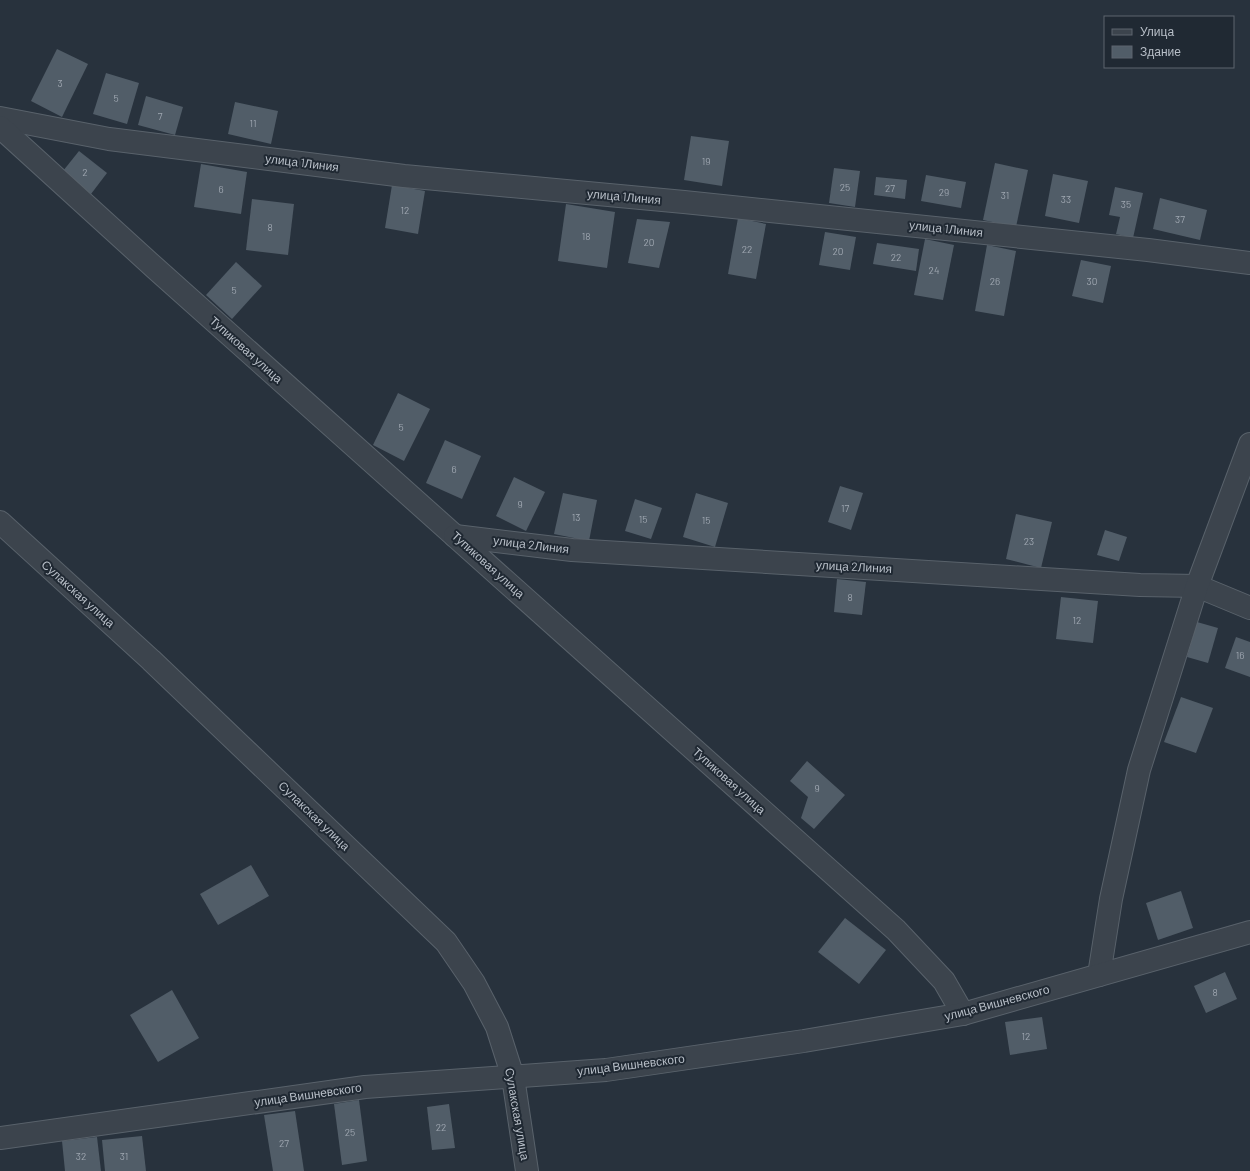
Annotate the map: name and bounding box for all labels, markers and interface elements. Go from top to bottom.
legend [1104,16,1234,68]
text: Улица [1140,24,1174,39]
text: Здание [1140,44,1181,59]
house number: 3 [57,77,63,89]
house number: 5 [113,92,119,104]
house number: 7 [158,110,163,122]
house number: 11 [249,117,257,129]
street label: улица 1Линия [264,151,340,174]
house number: 19 [702,155,710,167]
house number: 2 [82,166,88,178]
house number: 25 [840,181,850,193]
house number: 27 [885,182,895,194]
house number: 6 [218,183,224,195]
street label: улица 1Линия [587,186,662,207]
house number: 29 [939,186,949,198]
house number: 31 [1001,189,1009,201]
house number: 33 [1061,193,1071,205]
house number: 35 [1121,198,1131,210]
house number: 12 [401,204,409,216]
house number: 37 [1175,213,1185,225]
street label: улица 1Линия [908,217,984,240]
house number: 8 [267,221,273,233]
house number: 18 [582,230,590,242]
house number: 20 [643,236,655,248]
house number: 22 [742,243,752,255]
house number: 20 [832,245,844,257]
house number: 22 [891,251,901,263]
house number: 24 [929,264,939,276]
house number: 26 [990,275,1000,287]
house number: 30 [1087,275,1097,287]
house number: 5 [231,284,237,296]
street label: Тупиковая улица [207,313,286,386]
house number: 5 [398,421,404,433]
house number: 6 [451,463,457,475]
house number: 9 [517,498,523,510]
house number: 17 [841,502,849,514]
house number: 13 [572,511,580,523]
house number: 15 [639,513,647,525]
house number: 15 [702,514,710,526]
street label: Тупиковая улица [449,528,528,601]
street label: улица 2Линия [492,532,570,557]
house number: 23 [1024,535,1034,547]
street label: Сулакская улица [39,557,118,631]
street label: улица 2Линия [816,557,892,576]
house number: 8 [847,591,853,603]
house number: 12 [1073,614,1081,626]
house number: 16 [1236,649,1244,661]
street label: Тупиковая улица [690,744,769,817]
street label: Сулакская улица [275,778,353,854]
house number: 9 [814,782,820,794]
street label: улица Вишневского [943,981,1051,1024]
house number: 8 [1212,986,1218,998]
house number: 12 [1022,1030,1030,1042]
street label: улица Вишневского [576,1050,686,1079]
street label: Сулакская улица [502,1067,533,1162]
street label: улица Вишневского [253,1080,363,1109]
house number: 22 [436,1121,446,1133]
house number: 25 [345,1126,355,1138]
house number: 27 [279,1137,289,1149]
house number: 32 [76,1150,86,1162]
house number: 31 [120,1150,128,1162]

